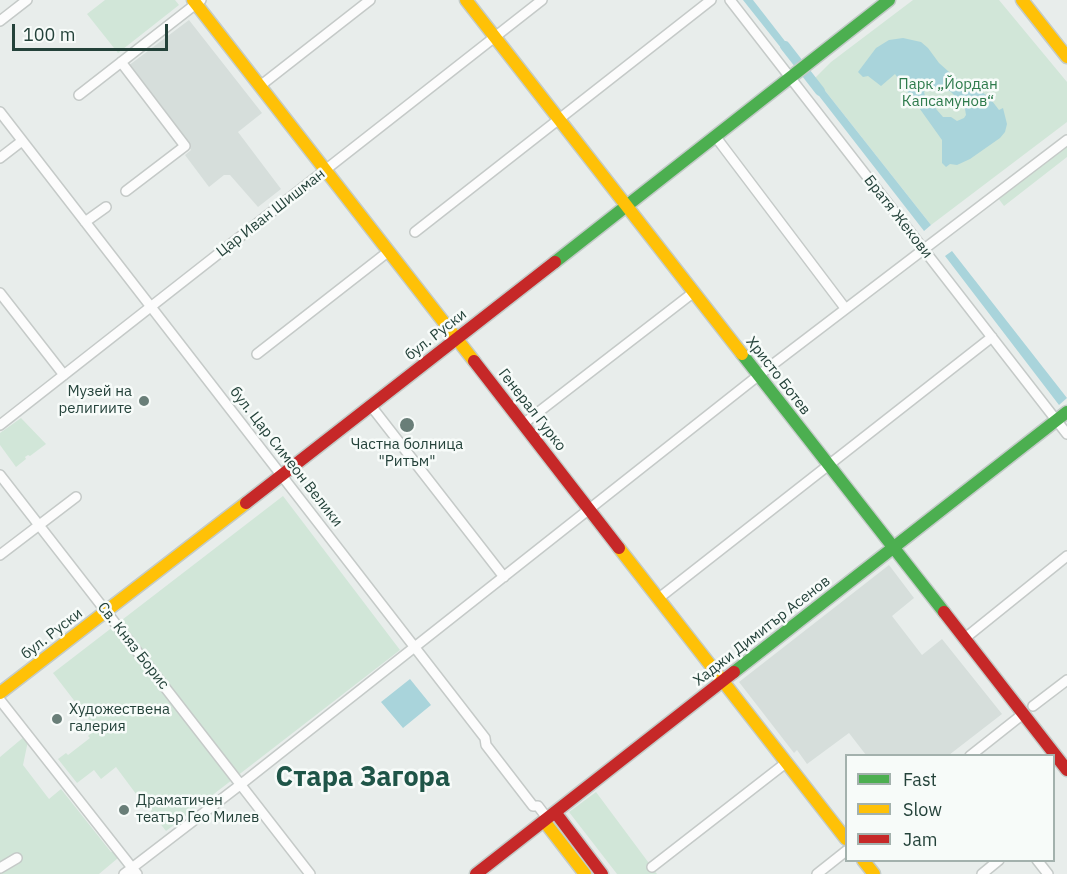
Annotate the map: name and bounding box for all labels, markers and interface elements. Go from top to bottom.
scale bar [15,12,171,50]
text: 100 m [23,23,75,46]
park label: Парк „Йордан Капсамунов“ [898,76,998,111]
street label: Цар Иван Шишман [213,165,329,261]
street label: Братя Жекови [860,172,936,262]
street label: бул. Руски [402,305,470,365]
street label: Христо Ботев [742,333,814,419]
street label: Генерал Гурко [494,365,570,455]
place label: Музей на религиите [58,383,132,418]
street label: бул. Цар Симеон Велики [226,383,346,531]
marker: Музей на религиите [137,394,151,408]
marker: Частна болница "Ритъм" [398,416,416,434]
place label: Частна болница "Ритъм" [351,436,463,471]
street label: Хаджи Димитър Асенов [690,572,834,690]
street label: Св. Княз Борис [93,599,173,693]
street label: бул. Руски [18,604,86,664]
place label: Художествена галерия [69,701,170,736]
marker: Художествена галерия [50,712,64,726]
legend [845,754,1055,862]
district label: Стара Загора [276,762,450,794]
text: Fast [903,768,937,791]
place label: Драматичен театър Гео Милев [136,792,259,827]
text: Slow [903,798,942,821]
marker: Драматичен театър Гео Милев [117,803,131,817]
text: Jam [903,828,938,851]

